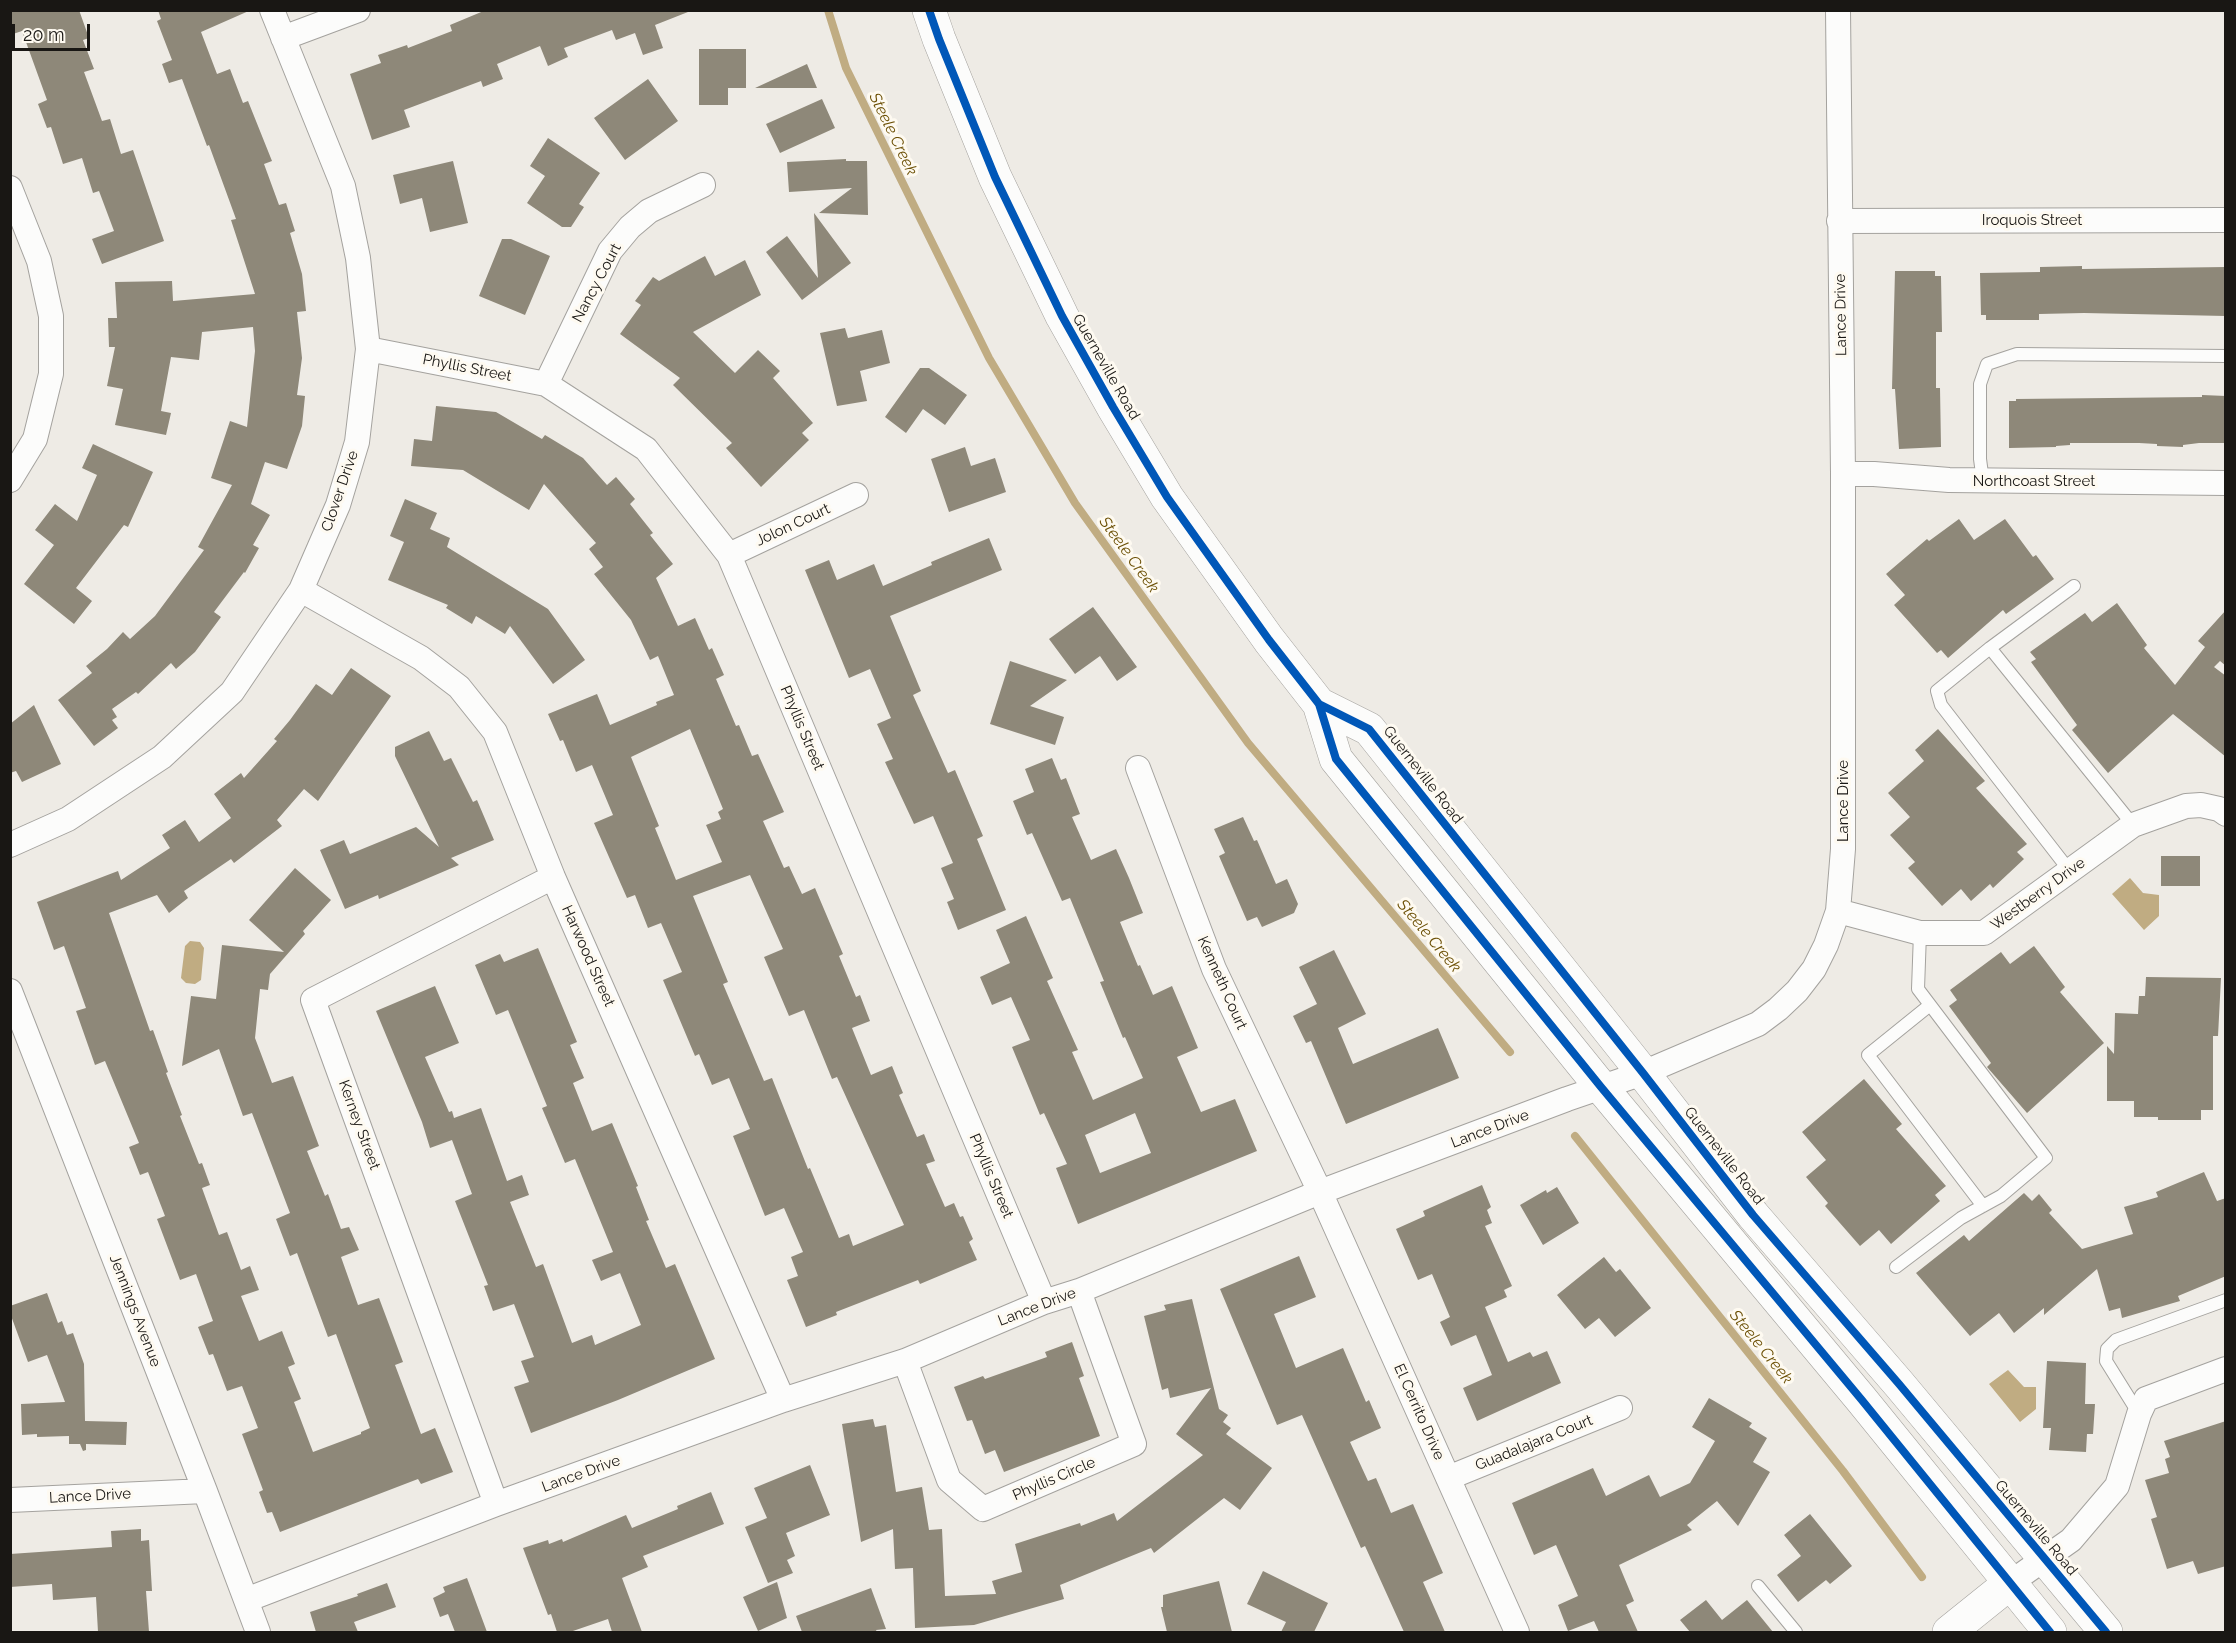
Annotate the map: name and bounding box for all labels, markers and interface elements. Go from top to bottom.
scale bar [15,12,93,50]
text: 20 m [23,24,65,45]
water label: Steele Creek [865,90,921,178]
street label: Iroquois Street [1982,211,2082,229]
street label: Nancy Court [569,240,625,326]
street label: Lance Drive [1831,274,1851,356]
street label: Guerneville Road [1068,311,1144,423]
street label: Phyllis Street [421,351,513,385]
street label: Clover Drive [318,448,362,534]
street label: Northcoast Street [1973,472,2095,490]
street label: Jolon Court [753,500,833,550]
water label: Steele Creek [1095,513,1163,597]
street label: Phyllis Street [776,683,828,773]
street label: Guerneville Road [1379,723,1467,827]
street label: Lance Drive [1834,760,1852,842]
street label: Westberry Drive [1987,854,2089,934]
water label: Steele Creek [1393,896,1465,976]
street label: Harwood Street [558,903,618,1009]
street label: Kenneth Court [1193,934,1251,1032]
street label: Kerney Street [334,1078,384,1172]
street label: Guerneville Road [1680,1104,1768,1208]
street label: Lance Drive [1448,1106,1532,1152]
street label: Phyllis Street [965,1131,1017,1221]
street label: Jennings Avenue [105,1253,165,1369]
street label: Lance Drive [995,1284,1079,1330]
water label: Steele Creek [1725,1306,1797,1388]
street label: El Cerrito Drive [1390,1361,1448,1463]
street label: Guadalajara Court [1473,1411,1595,1475]
street label: Lance Drive [539,1451,623,1497]
street label: Phyllis Circle [1010,1453,1098,1505]
street label: Guerneville Road [1991,1477,2081,1579]
street label: Lance Drive [48,1485,132,1507]

